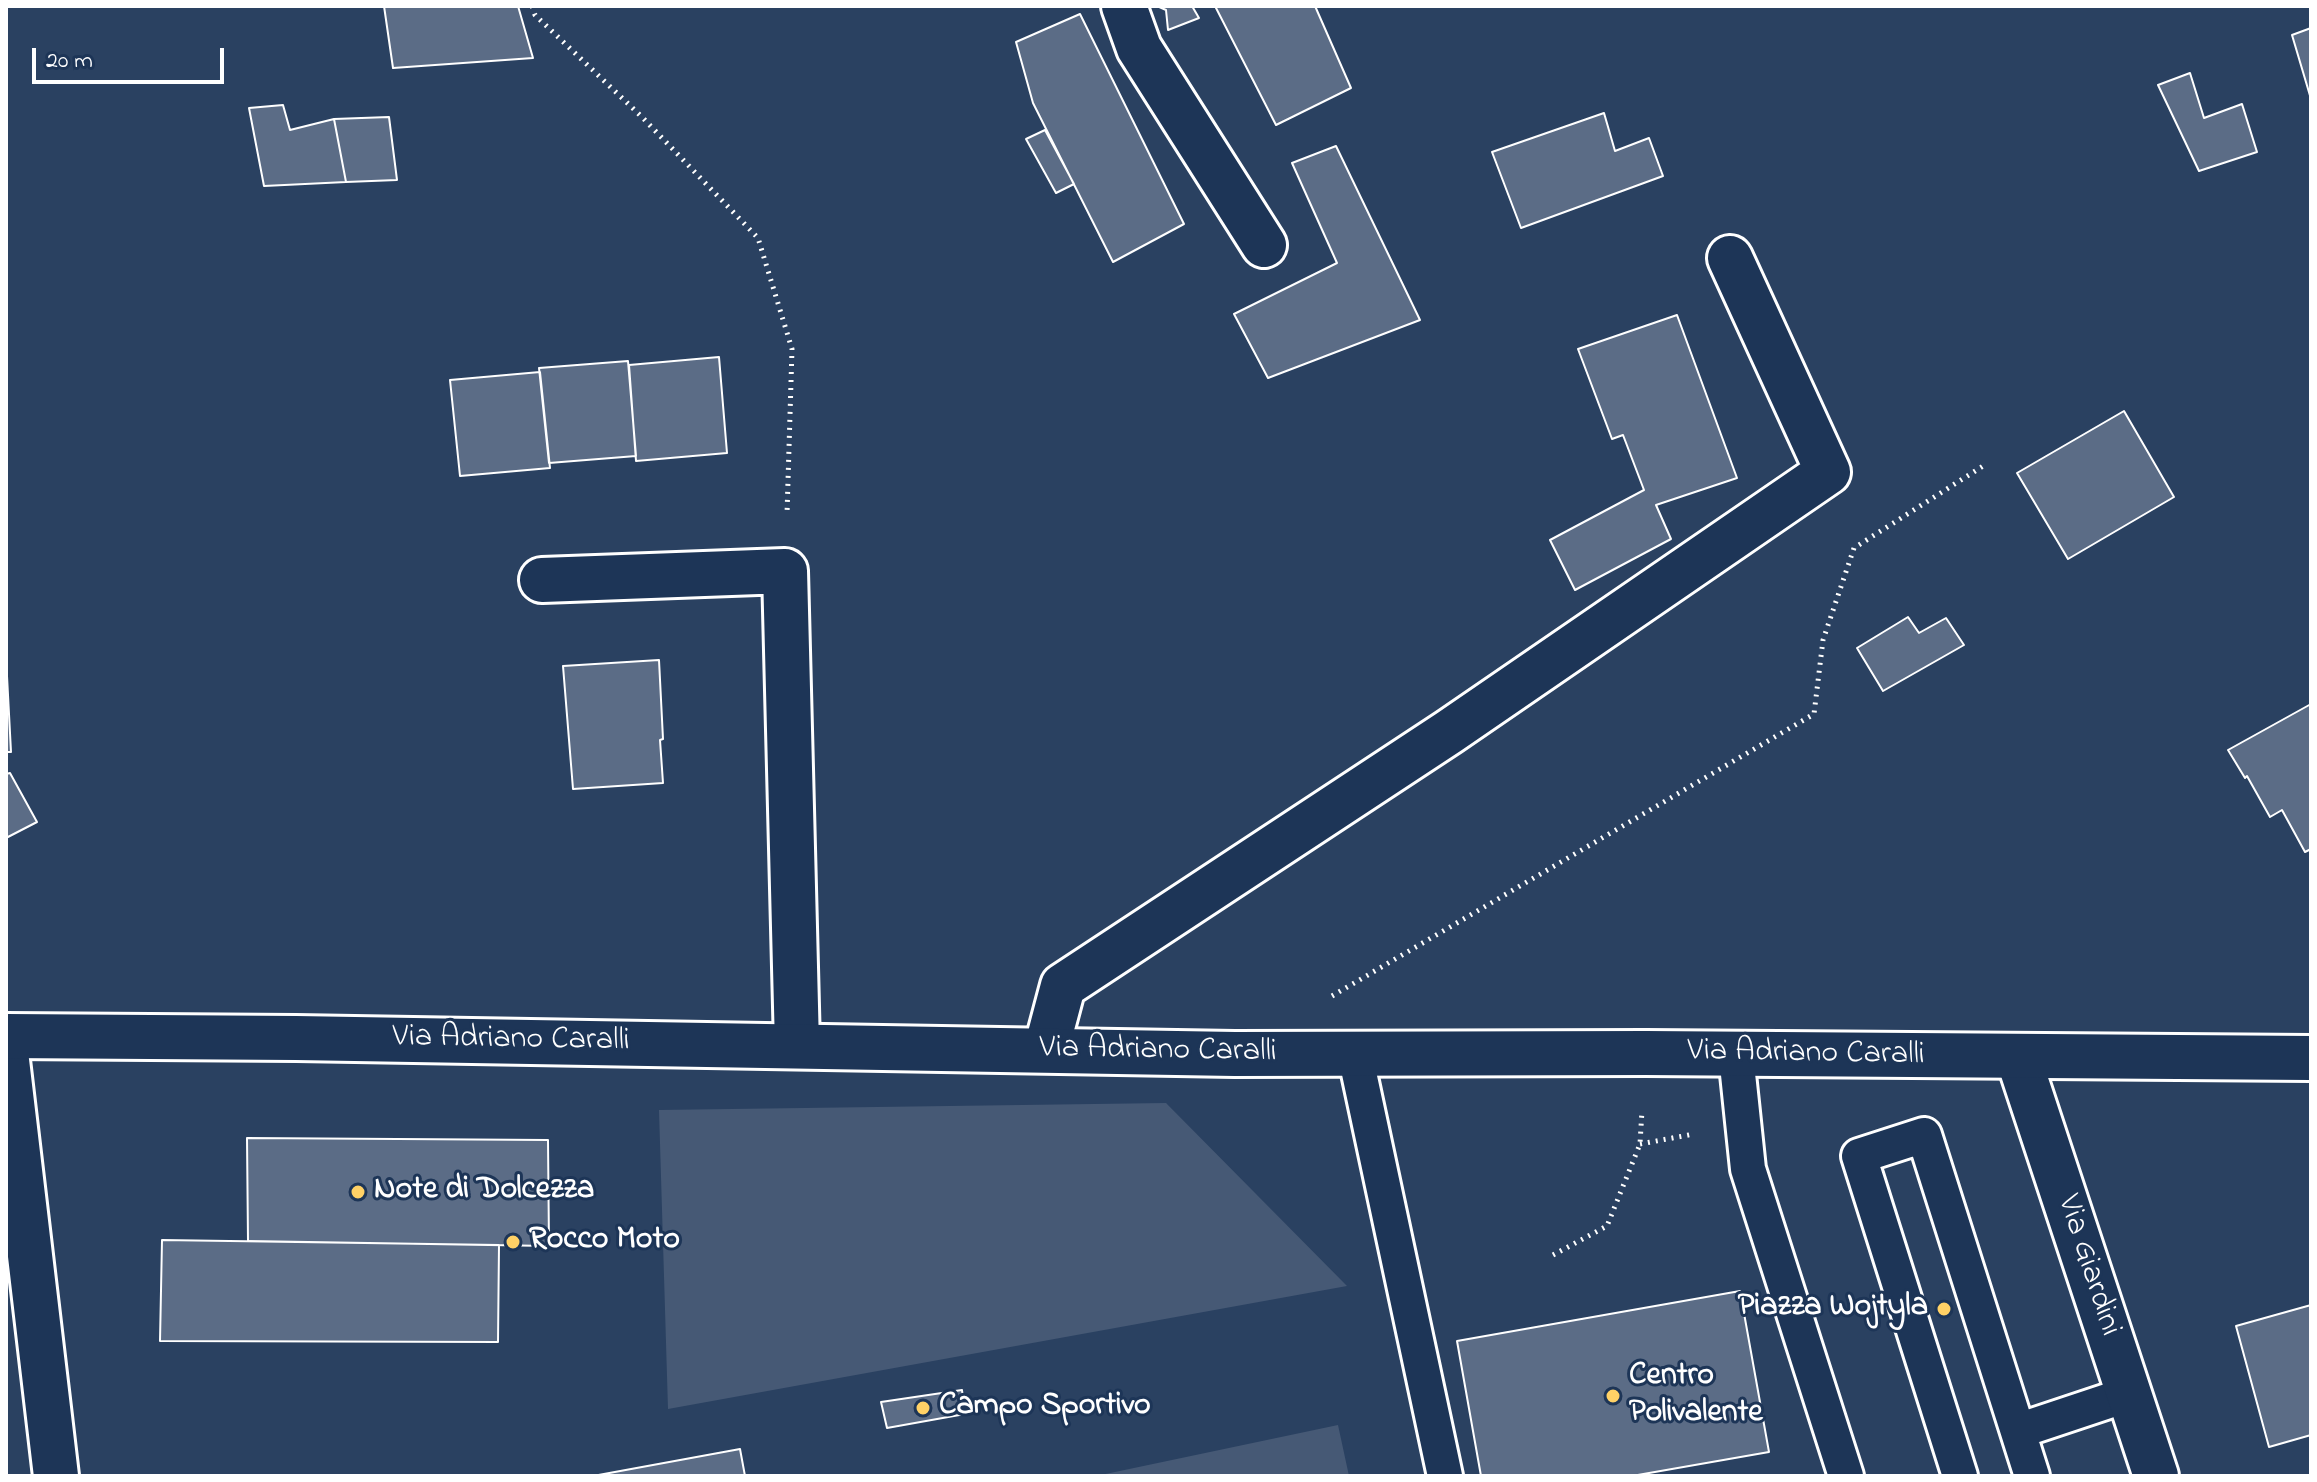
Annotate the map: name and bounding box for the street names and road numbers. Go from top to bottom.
street label: Via Adriano Caralli [392,1020,630,1062]
street label: Via Adriano Caralli [1039,1031,1277,1073]
street label: Via Adriano Caralli [1687,1034,1925,1076]
street label: Via Giardini [2046,1191,2128,1341]

